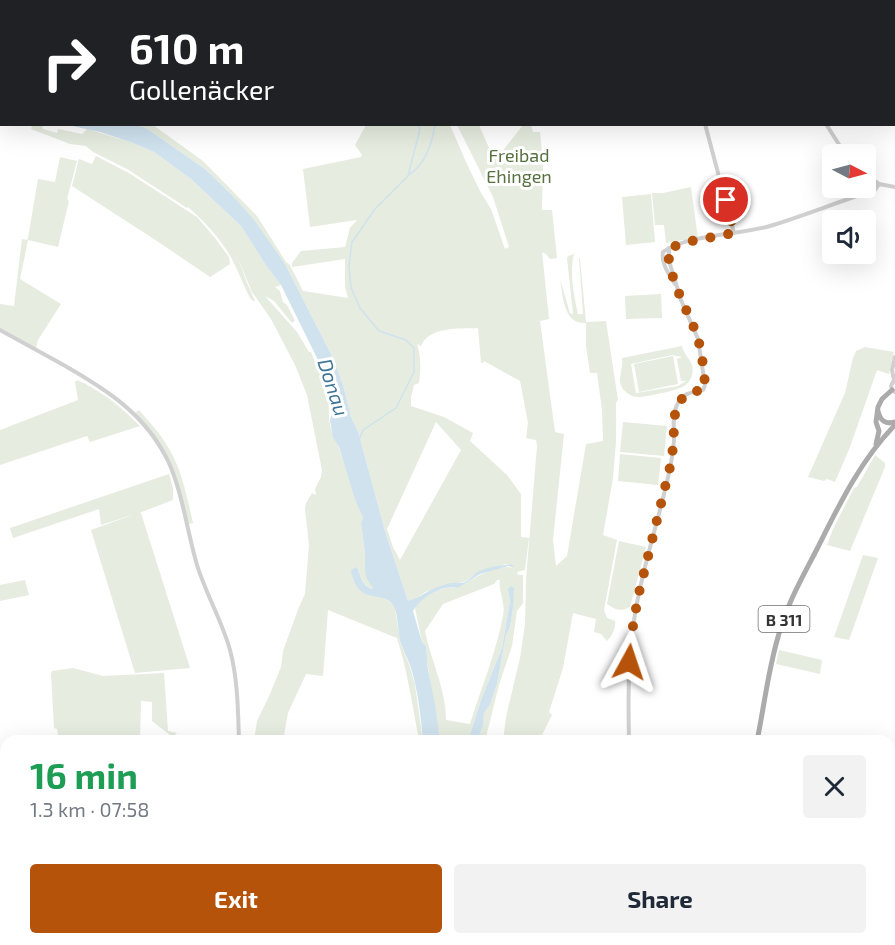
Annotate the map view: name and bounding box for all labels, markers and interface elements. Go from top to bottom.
text: 610 m [129,22,245,72]
icon: right [30,24,108,102]
text: Gollenäcker [129,73,274,105]
park label: Freibad Ehingen [486,144,552,187]
north arrow [822,144,876,198]
map controls [822,144,876,264]
pin [700,174,751,225]
icon: arrive [709,183,742,216]
button: sound [822,210,876,264]
water label: Donau [313,355,355,419]
road number: B 311 [758,606,810,632]
position arrow [597,630,661,694]
text: 16 min [30,753,138,796]
button: close [803,755,866,818]
text: 1.3 km · 07:58 [30,797,149,821]
button: Exit [30,864,442,933]
button: Share [454,864,866,933]

